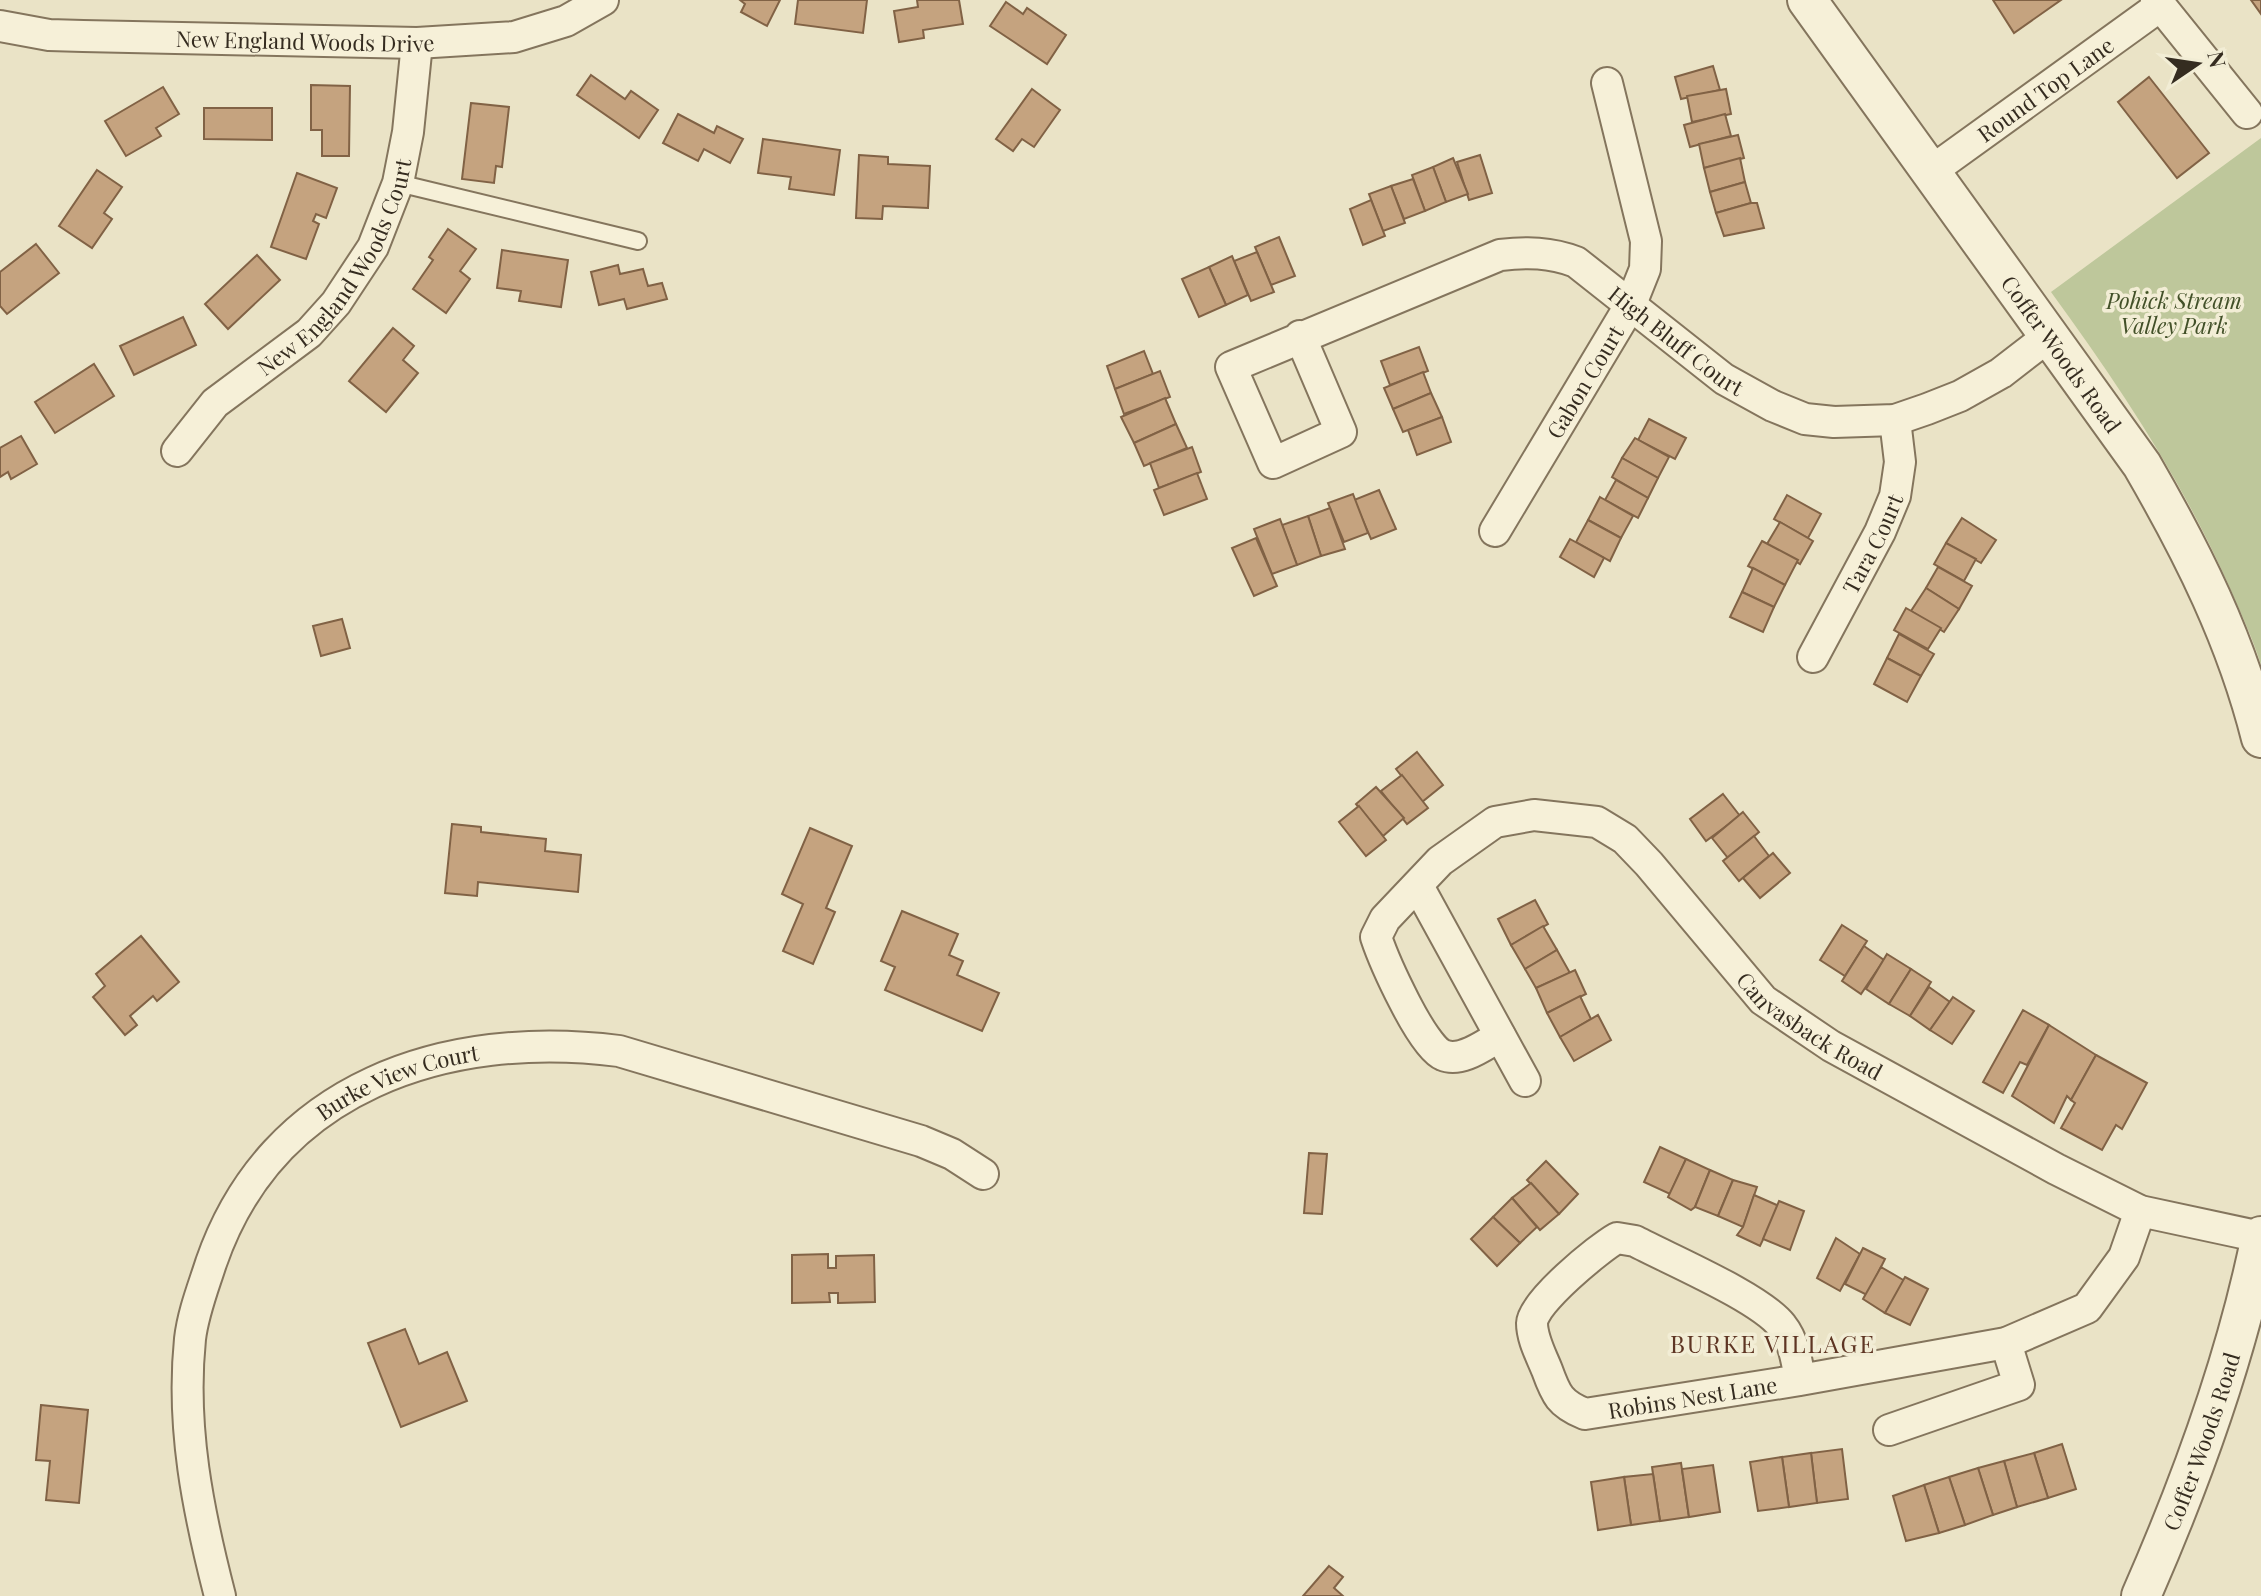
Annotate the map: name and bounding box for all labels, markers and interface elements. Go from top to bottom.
street label: New England Woods Drive [176,23,435,58]
north arrow [2157,24,2237,104]
street label: Round Top Lane [1971,30,2119,148]
text: N [2201,48,2234,70]
street label: New England Woods Court [251,155,418,382]
street label: Coffer Woods Road [1995,269,2129,439]
street label: High Bluff Court [1603,279,1750,403]
park label: Pohick Stream Valley Park [2105,285,2242,340]
street label: Gabon Court [1539,319,1631,444]
street label: Tara Court [1835,488,1910,599]
street label: Canvasback Road [1730,965,1888,1087]
street label: Burke View Court [310,1037,482,1127]
district label: BURKE VILLAGE [1670,1327,1876,1359]
street label: Coffer Woods Road [2155,1348,2246,1535]
street label: Robins Nest Lane [1606,1369,1779,1425]

